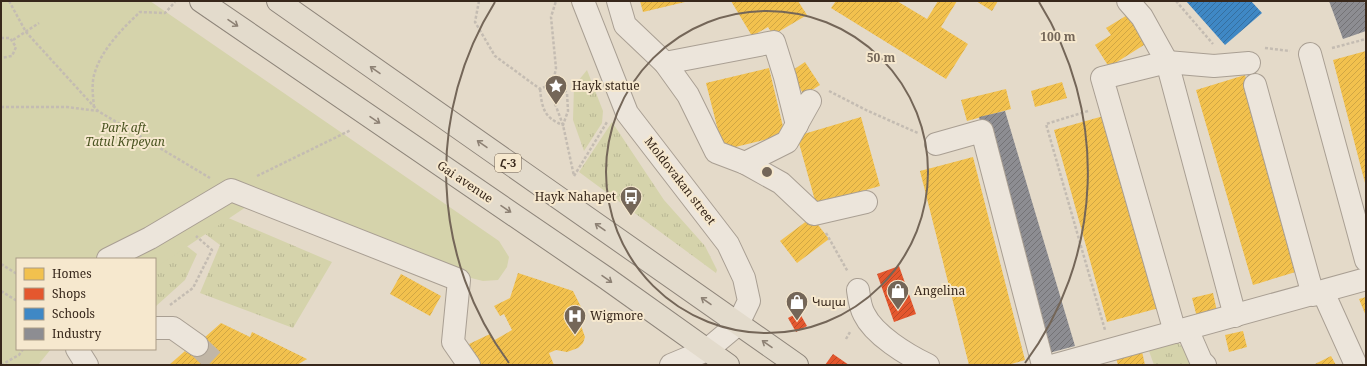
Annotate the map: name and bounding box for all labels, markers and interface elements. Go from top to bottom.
one-way arrow [227,19,238,27]
text: 100 m [1040,28,1076,45]
text: 50 m [867,49,895,66]
one-way arrow [370,65,381,74]
place icon: Hayk statue [543,73,569,106]
place label: Hayk statue [572,77,640,94]
one-way arrow [369,116,380,124]
park label: Park aft. Tatul Krpeyan [85,119,165,150]
street label: Moldovakan street [641,133,720,228]
one-way arrow [476,140,487,148]
road number: Հ-3 [495,154,521,172]
street label: Gai avenue [434,157,497,207]
centre of rings [760,165,774,179]
bus stop icon: Hayk Nahapet [618,184,644,217]
place label: Hayk Nahapet [535,188,616,205]
one-way arrow [500,205,511,214]
one-way arrow [594,223,605,231]
legend [16,258,156,350]
text: Homes [52,265,92,282]
one-way arrow [601,275,612,283]
shop icon: Angelina [885,278,911,311]
place label: Angelina [914,282,965,299]
text: Shops [52,285,86,302]
shop icon: Կալա [784,289,810,322]
place label: Կալա [812,293,846,310]
one-way arrow [701,297,712,305]
hospital icon: Wigmore [562,303,588,336]
text: Schools [52,305,95,322]
place label: Wigmore [590,307,643,324]
text: Industry [52,325,101,342]
one-way arrow [762,340,773,348]

